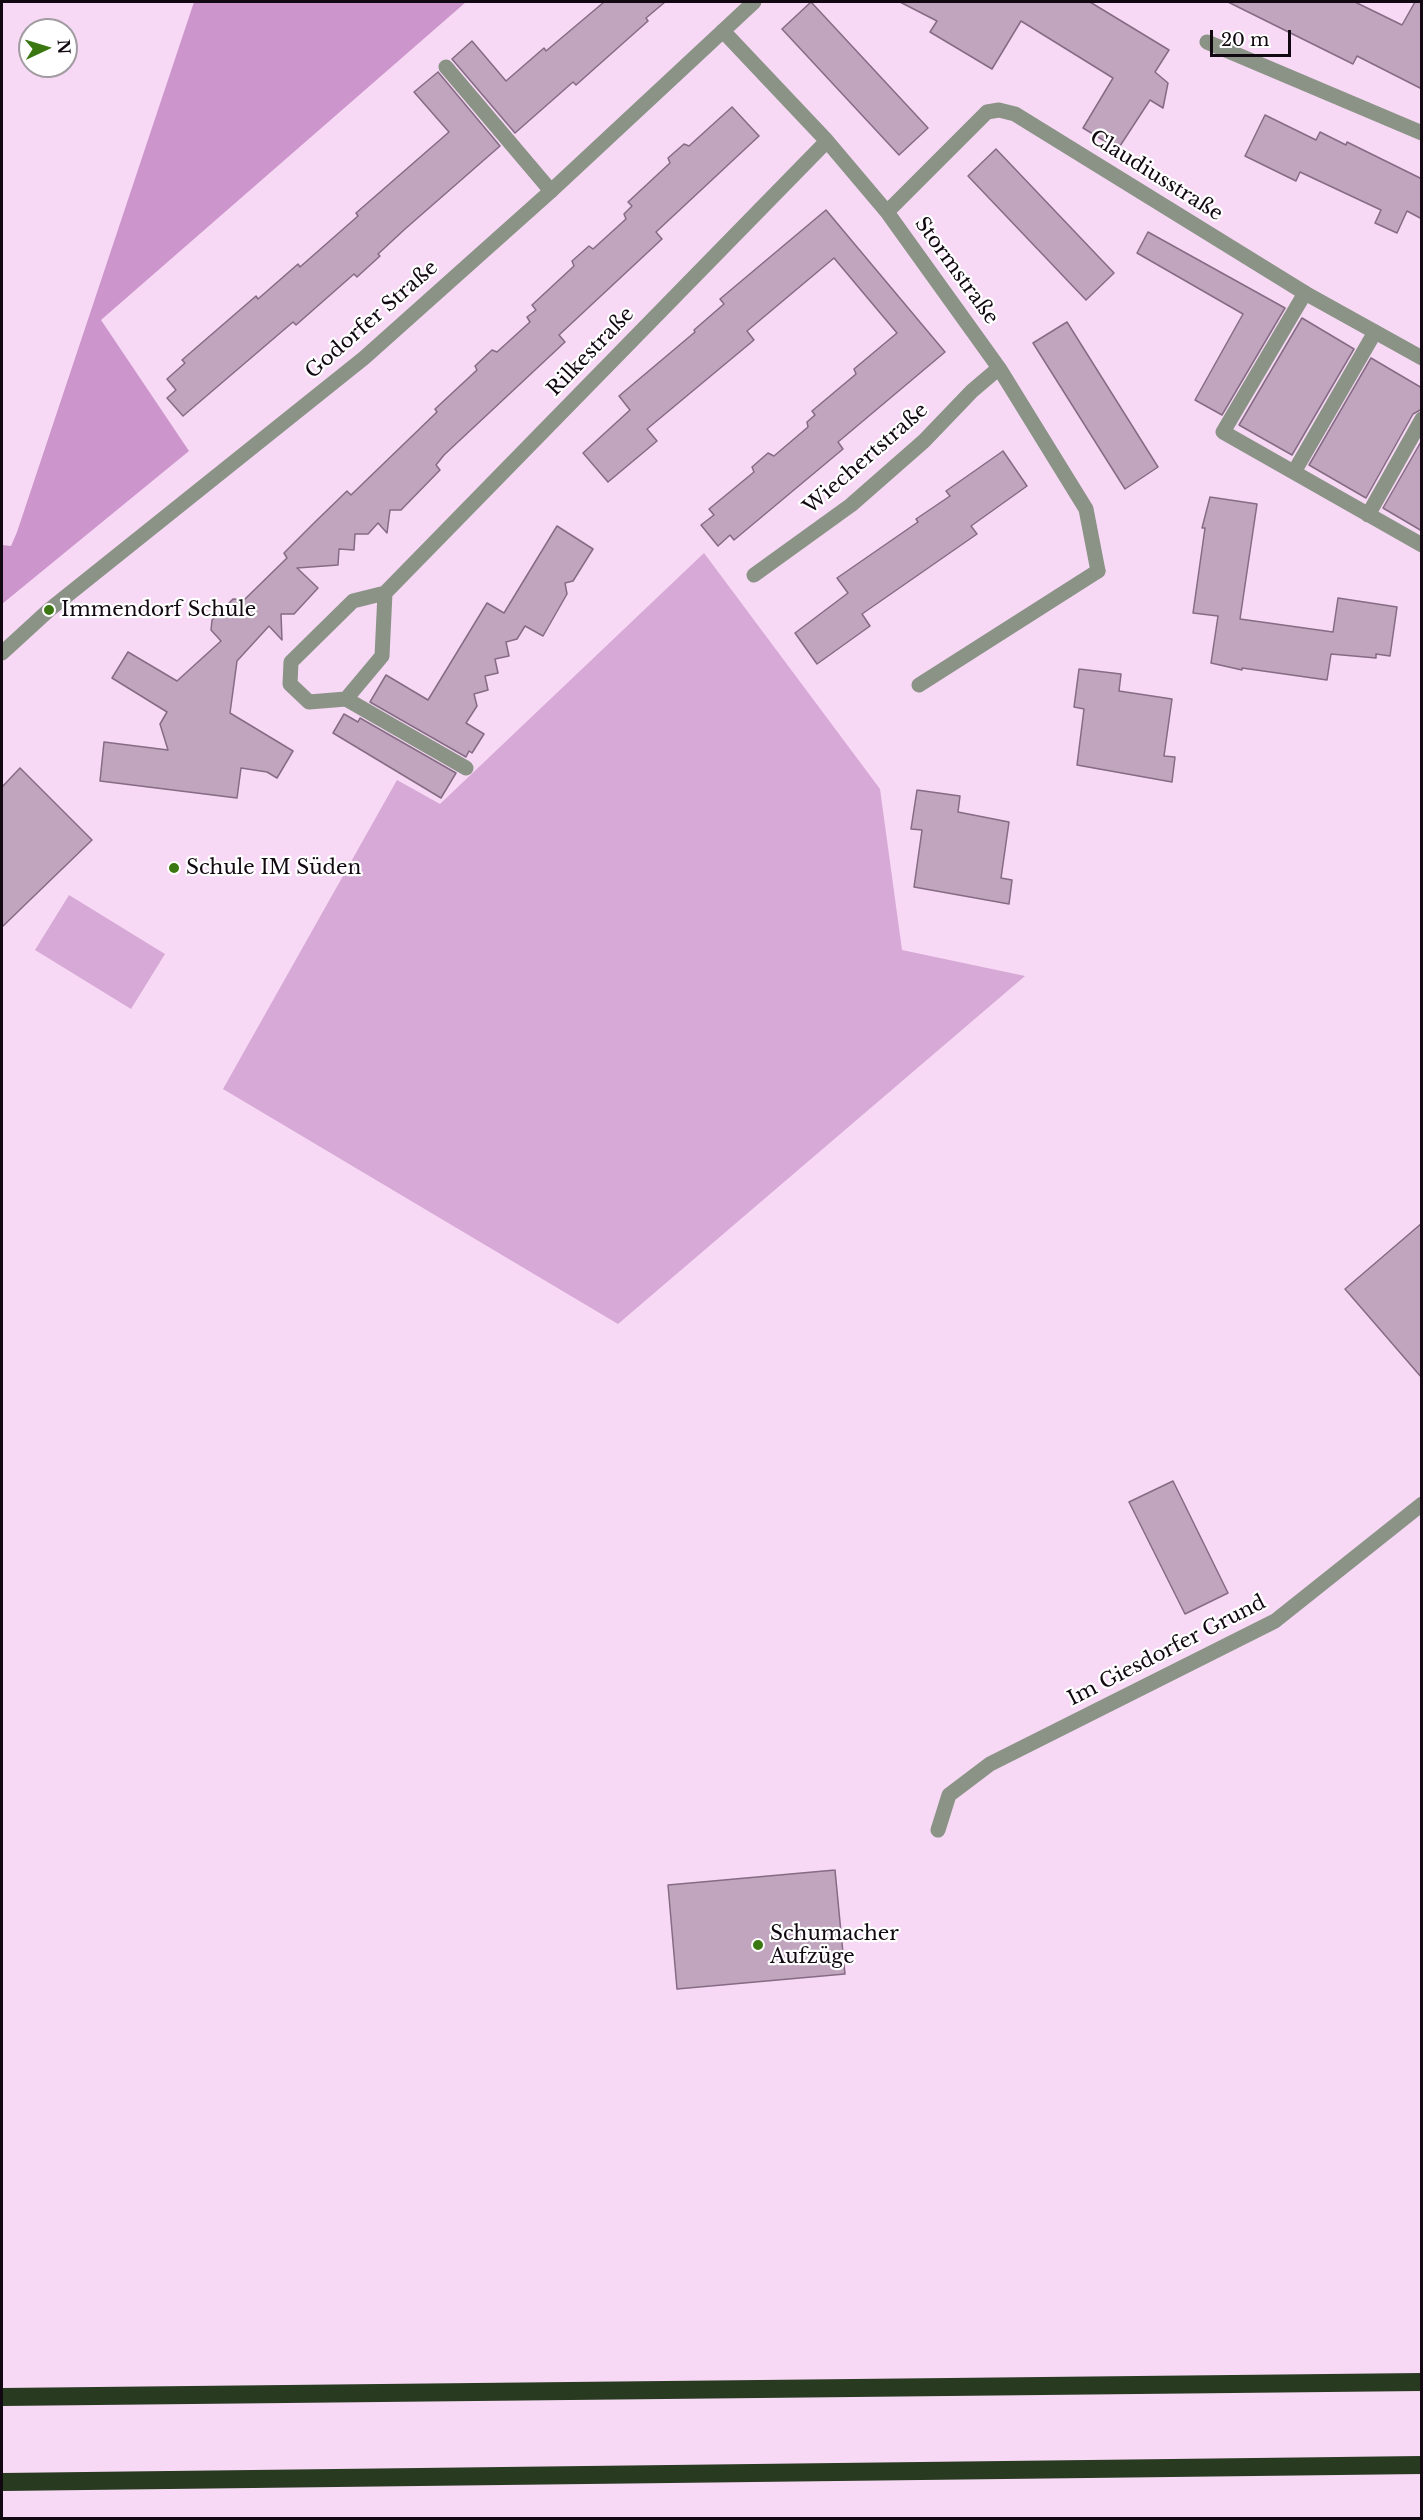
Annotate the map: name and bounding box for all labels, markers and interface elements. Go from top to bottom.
north arrow [18,18,78,78]
scale bar [1213,18,1294,56]
text: 20 m [1221,29,1269,51]
text: N [53,39,74,55]
street label: Claudiusstraße [1085,125,1227,227]
street label: Stormstraße [909,213,1003,329]
street label: Godorfer Straße [301,256,443,384]
street label: Rilkestraße [543,302,639,402]
street label: Wiechertstraße [799,398,933,520]
place label: Immendorf Schule [61,598,256,622]
marker: Immendorf Schule [42,603,56,617]
place label: Schule IM Süden [186,856,361,880]
marker: Schule IM Süden [167,861,181,875]
street label: Im Giesdorfer Grund [1064,1591,1270,1711]
place label: Schumacher Aufzüge [770,1922,899,1969]
marker: Schumacher Aufzüge [751,1938,765,1952]

